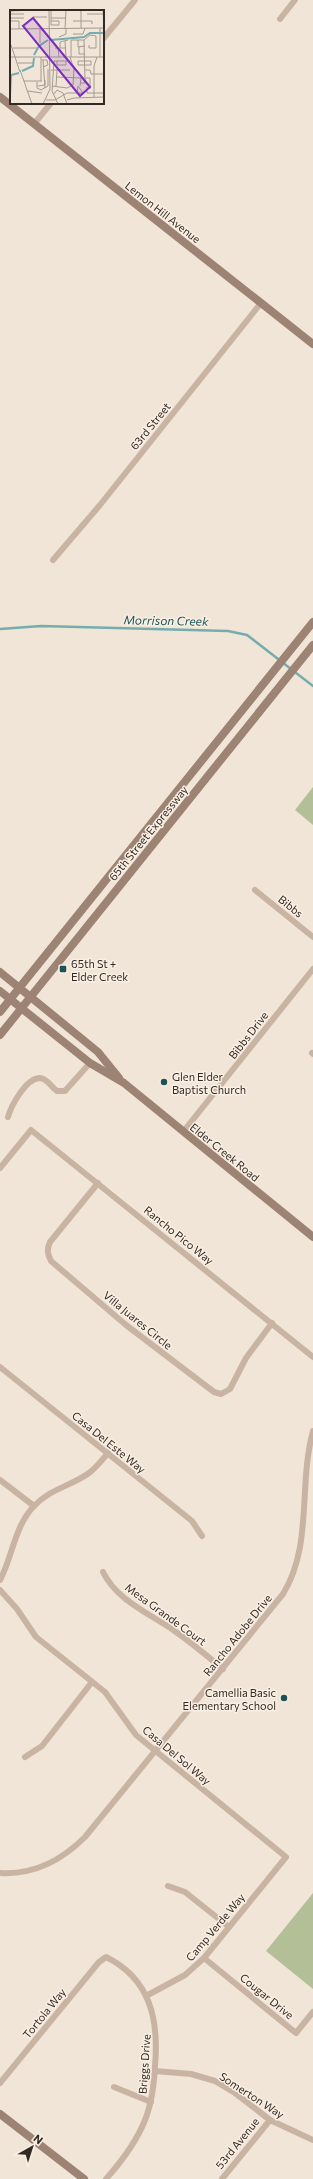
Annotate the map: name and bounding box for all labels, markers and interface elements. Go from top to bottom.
inset map [10,10,104,104]
street label: Lemon Hill Avenue [123,179,203,246]
street label: 63rd Street [127,400,173,452]
water label: Morrison Creek [123,612,209,628]
street label: 65th Street Expressway [106,783,190,883]
street label: Bibbs [276,892,306,920]
place label: 65th St + Elder Creek [71,957,128,983]
marker: 65th St + Elder Creek [58,964,68,974]
street label: Bibbs Drive [225,1009,271,1061]
place label: Glen Elder Baptist Church [172,1070,246,1096]
marker: Glen Elder Baptist Church [159,1077,169,1087]
street label: Elder Creek Road [188,1120,262,1184]
street label: Rancho Pico Way [142,1203,217,1267]
street label: Villa Juares Circle [100,1288,175,1353]
street label: Casa Del Este Way [70,1408,149,1476]
street label: Mesa Grande Court [123,1580,209,1648]
street label: Rancho Adobe Drive [200,1591,274,1678]
place label: Camellia Basic Elementary School [183,1686,276,1712]
marker: Camellia Basic Elementary School [279,1693,289,1703]
street label: Casa Del Sol Way [140,1723,214,1787]
street label: Camp Verde Way [183,1890,247,1964]
street label: Cougar Drive [238,1971,296,2022]
street label: Tortola Way [20,1985,68,2041]
street label: Briggs Drive [135,2033,153,2094]
street label: Somerton Way [217,2069,287,2121]
street label: 53rd Avenue [212,2115,262,2171]
north arrow [12,2127,52,2167]
text: N [31,2131,46,2146]

